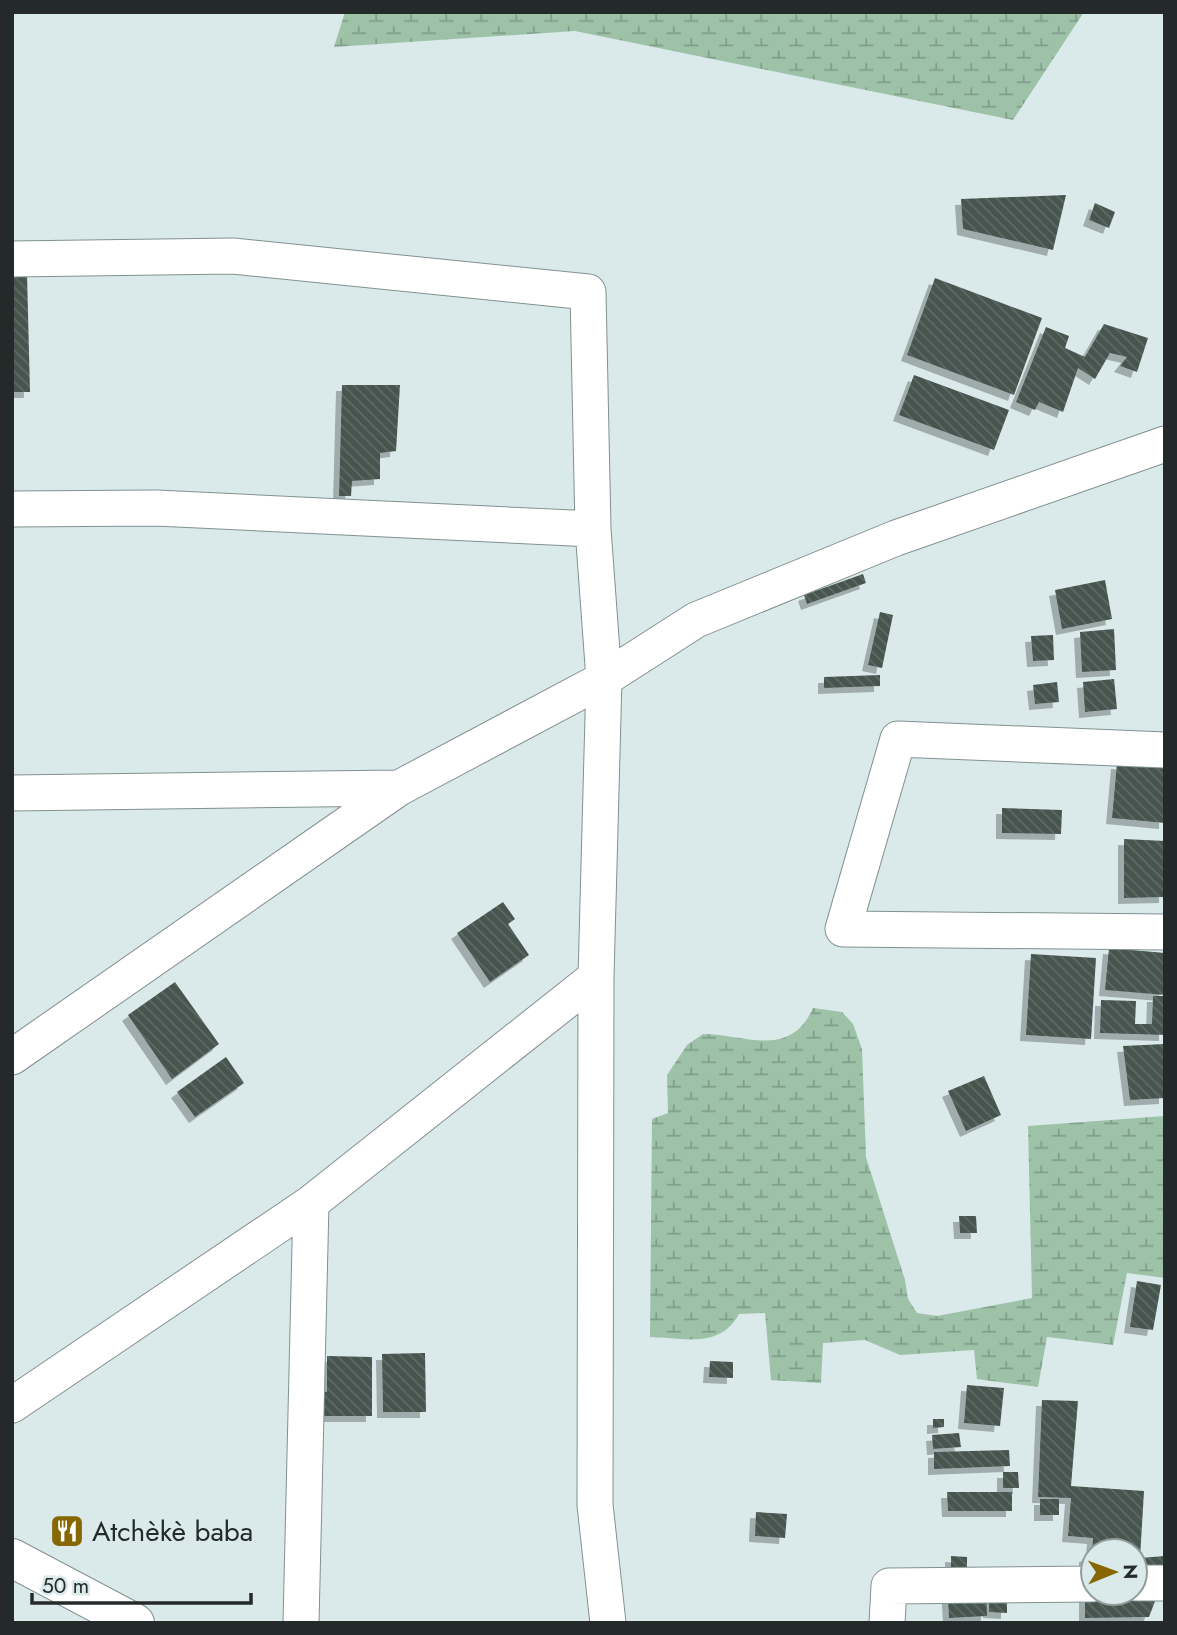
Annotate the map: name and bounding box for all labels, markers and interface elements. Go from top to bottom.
place label: Atchèkè baba [92,1511,253,1552]
restaurant icon: Atchèkè baba [48,1512,86,1550]
north arrow [1079,1537,1149,1607]
scale bar [32,1562,250,1606]
text: N [1117,1564,1144,1579]
text: 50 m [42,1571,89,1601]

